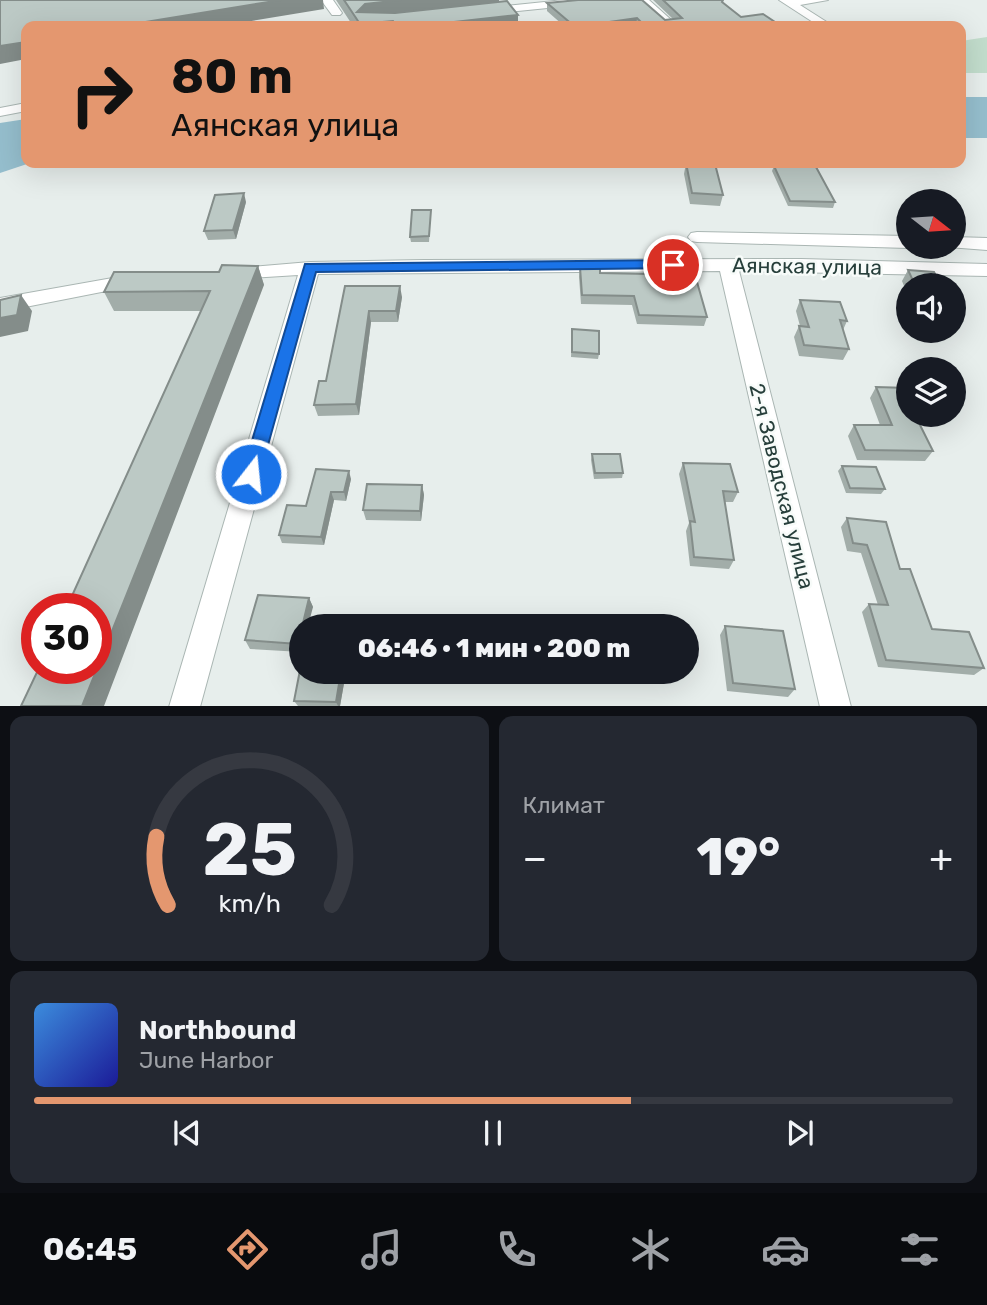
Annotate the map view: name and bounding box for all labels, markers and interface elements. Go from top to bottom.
text: 80 m [171,47,293,105]
icon: right [56,49,147,140]
text: Аянская улица [171,106,399,144]
north arrow [896,189,966,259]
map controls [896,189,966,427]
pin [643,235,703,295]
icon: arrive [654,246,692,284]
street label: Аянская улица [732,252,882,280]
button: sound [896,273,966,343]
button: layers [896,357,966,427]
street label: 2-я Заводская улица [744,381,820,591]
position arrow [214,437,288,511]
speed limit sign: 30 [21,593,112,684]
text: 06:46 · 1 мин · 200 m [358,633,630,664]
text: Климат [523,791,605,819]
text: 25 [202,807,296,893]
text: 19° [696,826,780,888]
text: − [523,835,547,881]
text: + [929,835,953,881]
text: km/h [218,888,280,917]
text: Northbound [139,1015,297,1046]
text: June Harbor [139,1046,273,1074]
icon: previous [168,1114,206,1152]
icon: pause [474,1114,512,1152]
icon: next [781,1114,819,1152]
icon: directions [223,1225,272,1274]
icon: music [357,1225,406,1274]
icon: phone [492,1225,541,1274]
icon: climate [626,1225,675,1274]
icon: car [761,1225,810,1274]
icon: filters [895,1225,944,1274]
text: 06:45 [43,1230,137,1268]

